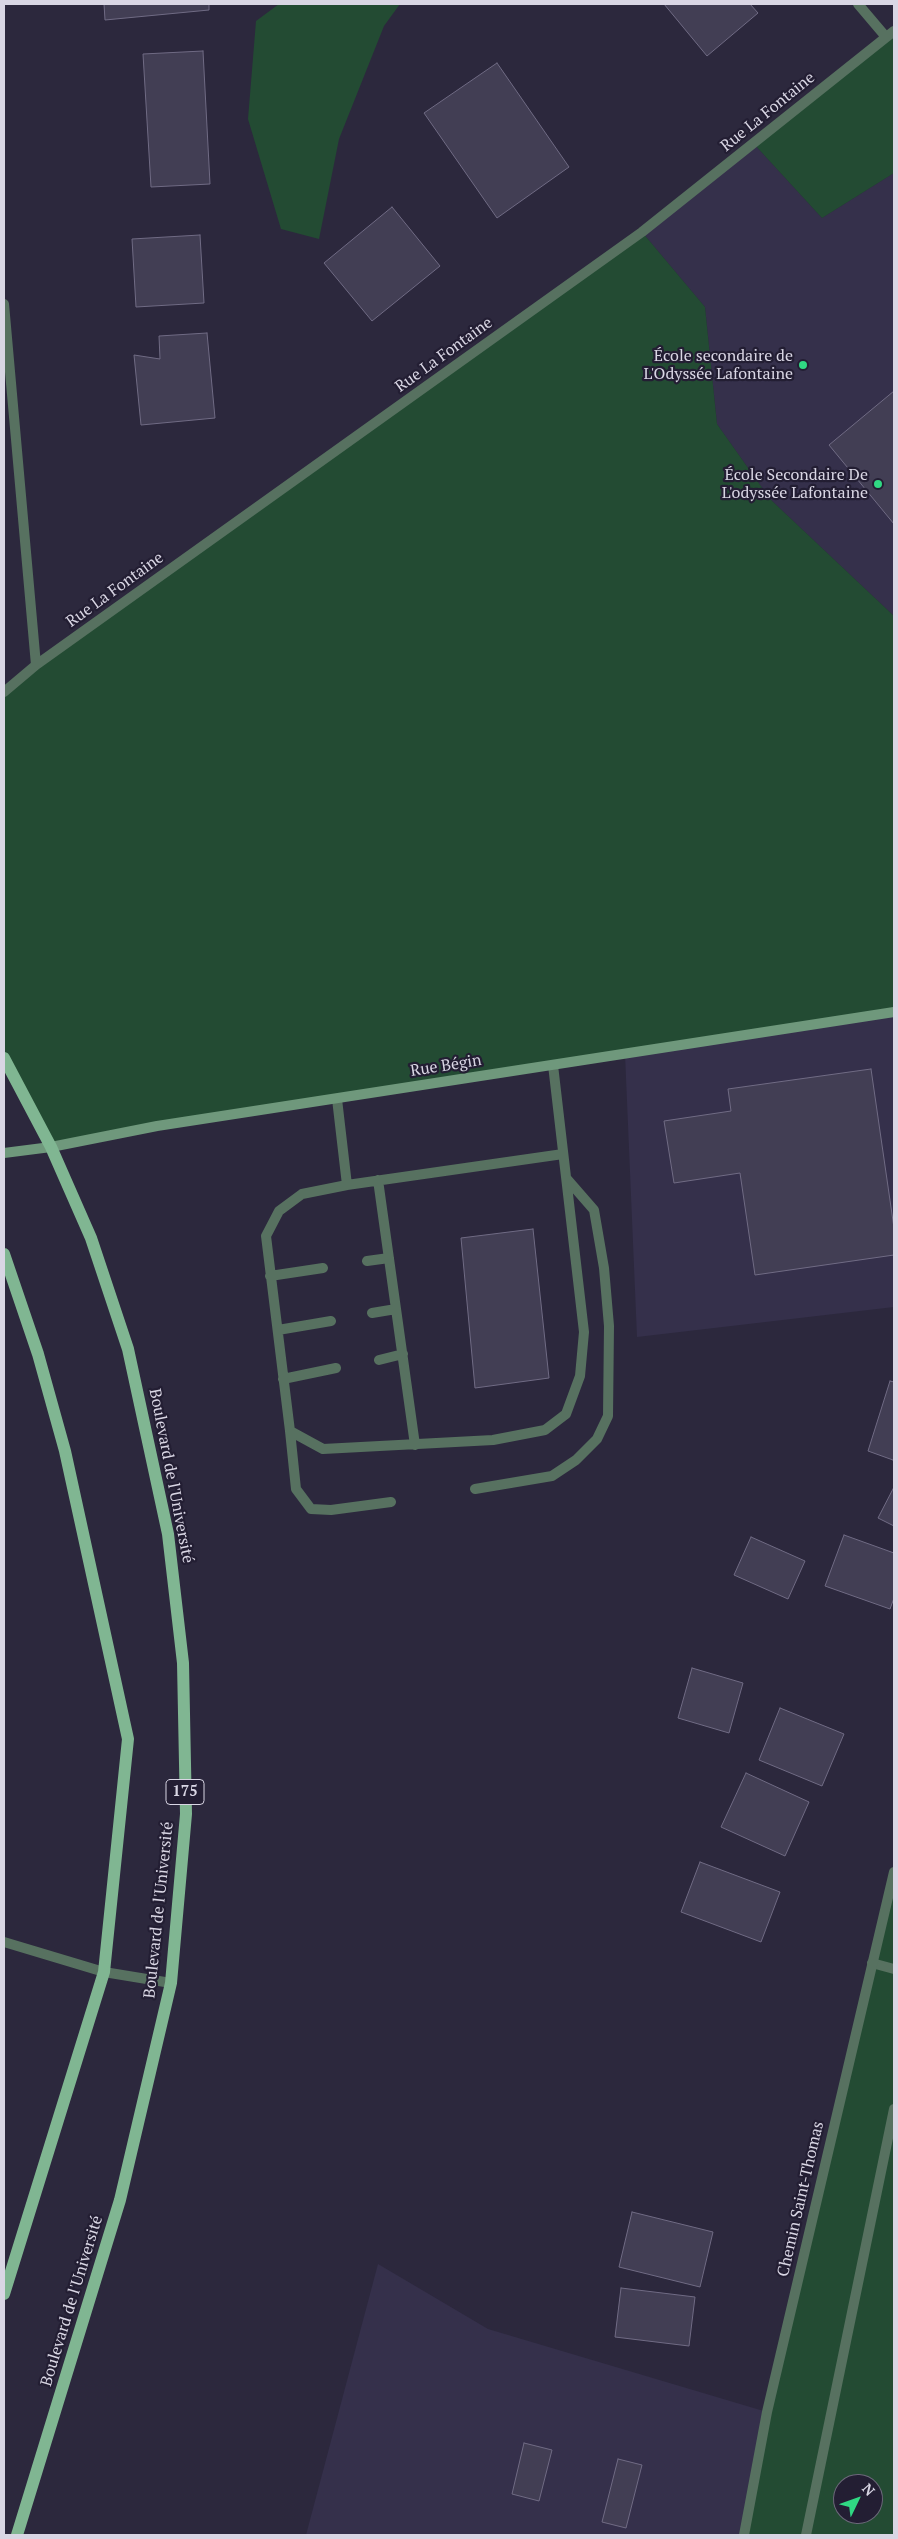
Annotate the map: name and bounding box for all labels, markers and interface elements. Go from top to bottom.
street label: Rue La Fontaine [717,68,819,156]
street label: Rue La Fontaine [392,313,496,397]
place label: École secondaire de L'Odyssée Lafontaine [644,346,793,384]
marker: École secondaire de L'Odyssée Lafontaine [797,359,809,371]
place label: École Secondaire De L'odyssée Lafontaine [722,465,868,503]
marker: École Secondaire De L'odyssée Lafontaine [872,478,884,490]
street label: Rue La Fontaine [63,548,167,632]
street label: Rue Bégin [409,1051,483,1081]
street label: Boulevard de l'Université [145,1387,197,1565]
road number: 175 [166,1780,204,1804]
street label: Boulevard de l'Université [140,1821,178,1999]
street label: Chemin Saint-Thomas [774,2119,828,2279]
street label: Boulevard de l'Université [37,2213,107,2389]
north arrow [833,2474,883,2524]
text: N [858,2479,879,2500]

